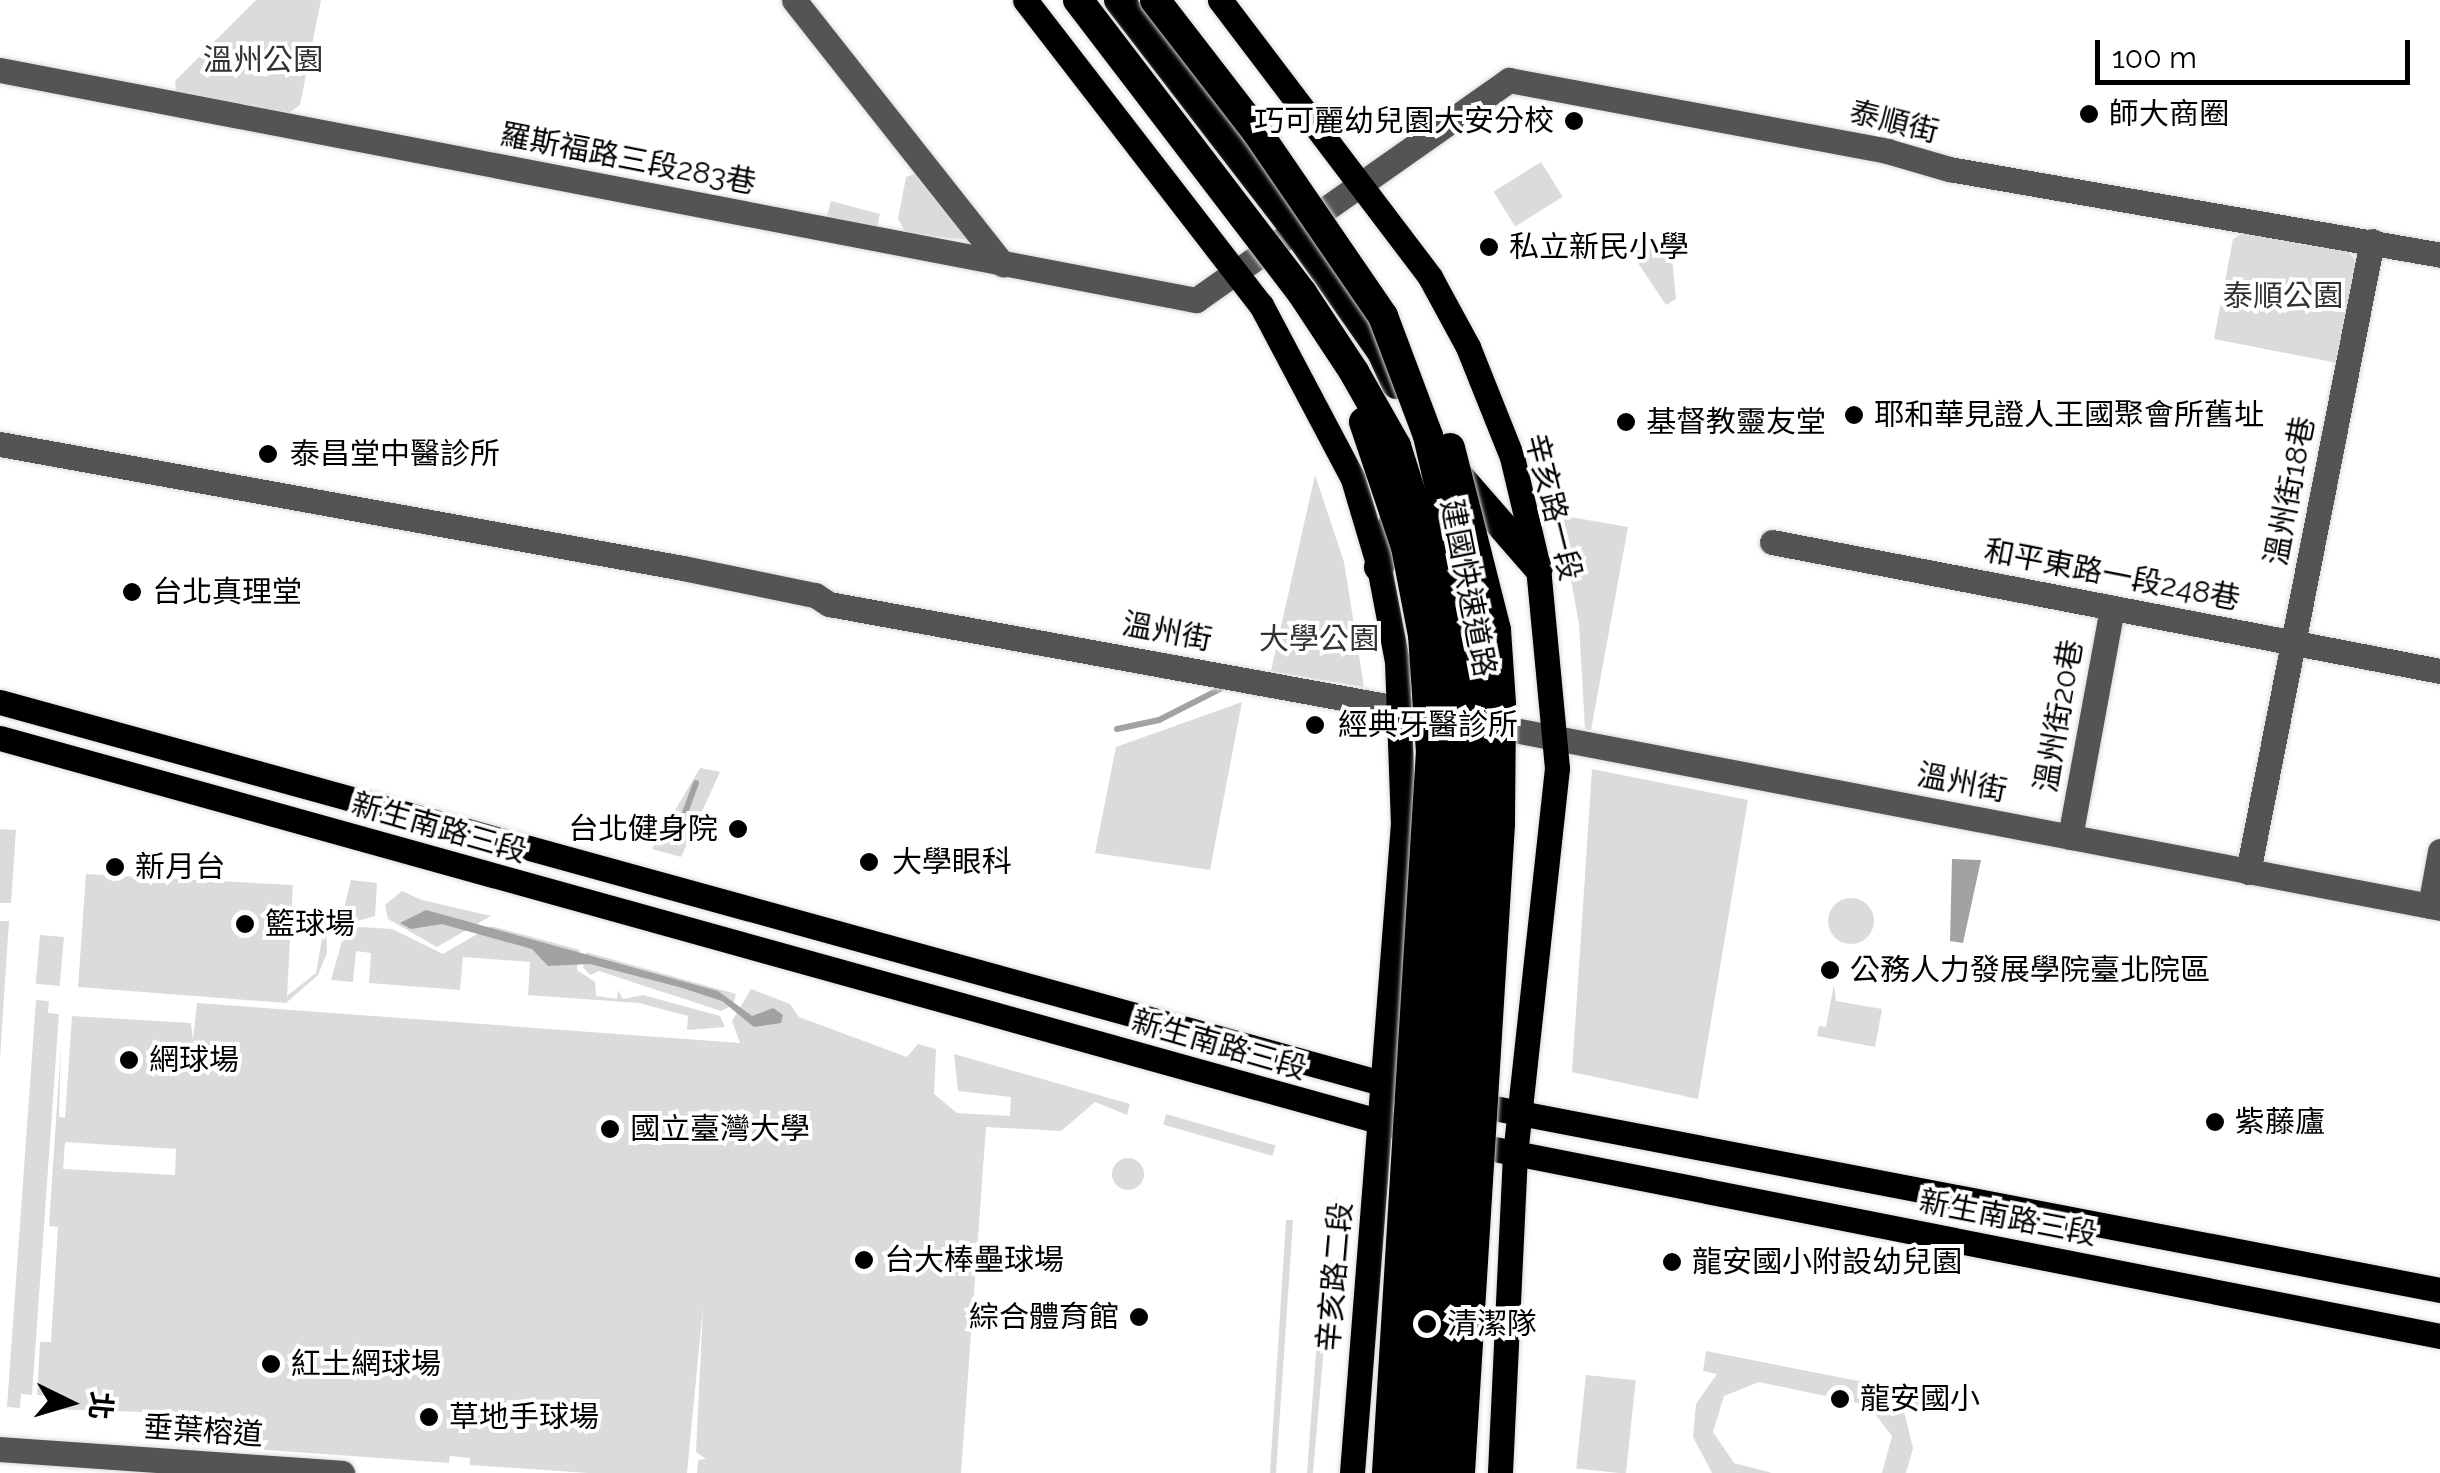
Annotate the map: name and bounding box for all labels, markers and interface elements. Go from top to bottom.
scale bar [2100,20,2415,82]
text: 100 m [2112,40,2197,75]
park label: 溫州公園 [203,42,323,78]
street label: 泰順街 [1846,94,1942,150]
place label: 師大商圈 [2109,96,2229,132]
place label: 巧可麗幼兒園大安分校 [1254,103,1554,139]
marker: 師大商圈 [2078,103,2100,125]
marker: 巧可麗幼兒園大安分校 [1563,110,1585,132]
street label: 羅斯福路三段283巷 [497,117,759,201]
place label: 私立新民小學 [1509,229,1689,265]
marker: 私立新民小學 [1478,236,1500,258]
park label: 泰順公園 [2223,278,2343,314]
place label: 耶和華見證人王國聚會所舊址 [1874,397,2264,433]
place label: 基督教靈友堂 [1646,404,1826,440]
marker: 耶和華見證人王國聚會所舊址 [1843,404,1865,426]
marker: 基督教靈友堂 [1615,411,1637,433]
street label: 溫州街18巷 [2258,414,2322,568]
street label: 辛亥路一段 [1517,430,1589,584]
place label: 泰昌堂中醫診所 [290,436,500,472]
marker: 泰昌堂中醫診所 [255,441,281,467]
street label: 建國快速道路 [1433,496,1503,680]
street label: 和平東路一段248巷 [1981,533,2243,617]
place label: 台北真理堂 [152,574,302,610]
marker: 台北真理堂 [121,581,143,603]
street label: 溫州街 [1119,606,1215,658]
park label: 大學公園 [1259,621,1379,657]
street label: 溫州街20巷 [2028,637,2090,795]
place label: 經典牙醫診所 [1338,707,1518,743]
marker: 經典牙醫診所 [1302,712,1328,738]
street label: 溫州街 [1914,757,2010,809]
street label: 新生南路三段 [348,786,530,870]
place label: 台北健身院 [568,811,718,847]
marker: 台北健身院 [727,818,749,840]
place label: 大學眼科 [892,844,1012,880]
place label: 新月台 [135,849,225,885]
marker: 大學眼科 [856,849,882,875]
marker: 新月台 [104,856,126,878]
place label: 籃球場 [265,906,355,942]
marker: 籃球場 [234,913,256,935]
place label: 公務人力發展學院臺北院區 [1850,952,2210,988]
marker: 公務人力發展學院臺北院區 [1819,959,1841,981]
street label: 新生南路三段 [1128,1003,1310,1087]
place label: 網球場 [149,1042,239,1078]
marker: 網球場 [118,1049,140,1071]
place label: 紫藤廬 [2235,1104,2325,1140]
place label: 國立臺灣大學 [630,1111,810,1147]
marker: 紫藤廬 [2204,1111,2226,1133]
marker: 國立臺灣大學 [599,1118,621,1140]
street label: 新生南路三段 [1916,1183,2100,1253]
street label: 辛亥路二段 [1311,1201,1359,1353]
place label: 台大棒壘球場 [884,1242,1064,1278]
place label: 龍安國小附設幼兒園 [1692,1244,1962,1280]
marker: 台大棒壘球場 [853,1249,875,1271]
marker: 龍安國小附設幼兒園 [1661,1251,1683,1273]
place label: 綜合體育館 [969,1299,1119,1335]
marker: 綜合體育館 [1128,1306,1150,1328]
place label: 清潔隊 [1447,1306,1537,1342]
marker: 清潔隊 [1416,1313,1438,1335]
place label: 紅土網球場 [291,1346,441,1382]
north arrow [20,1353,120,1453]
marker: 紅土網球場 [260,1353,282,1375]
place label: 龍安國小 [1860,1381,1980,1417]
marker: 龍安國小 [1829,1388,1851,1410]
text: 北 [83,1390,118,1421]
place label: 草地手球場 [449,1399,599,1435]
marker: 草地手球場 [418,1406,440,1428]
street label: 垂葉榕道 [142,1409,264,1453]

